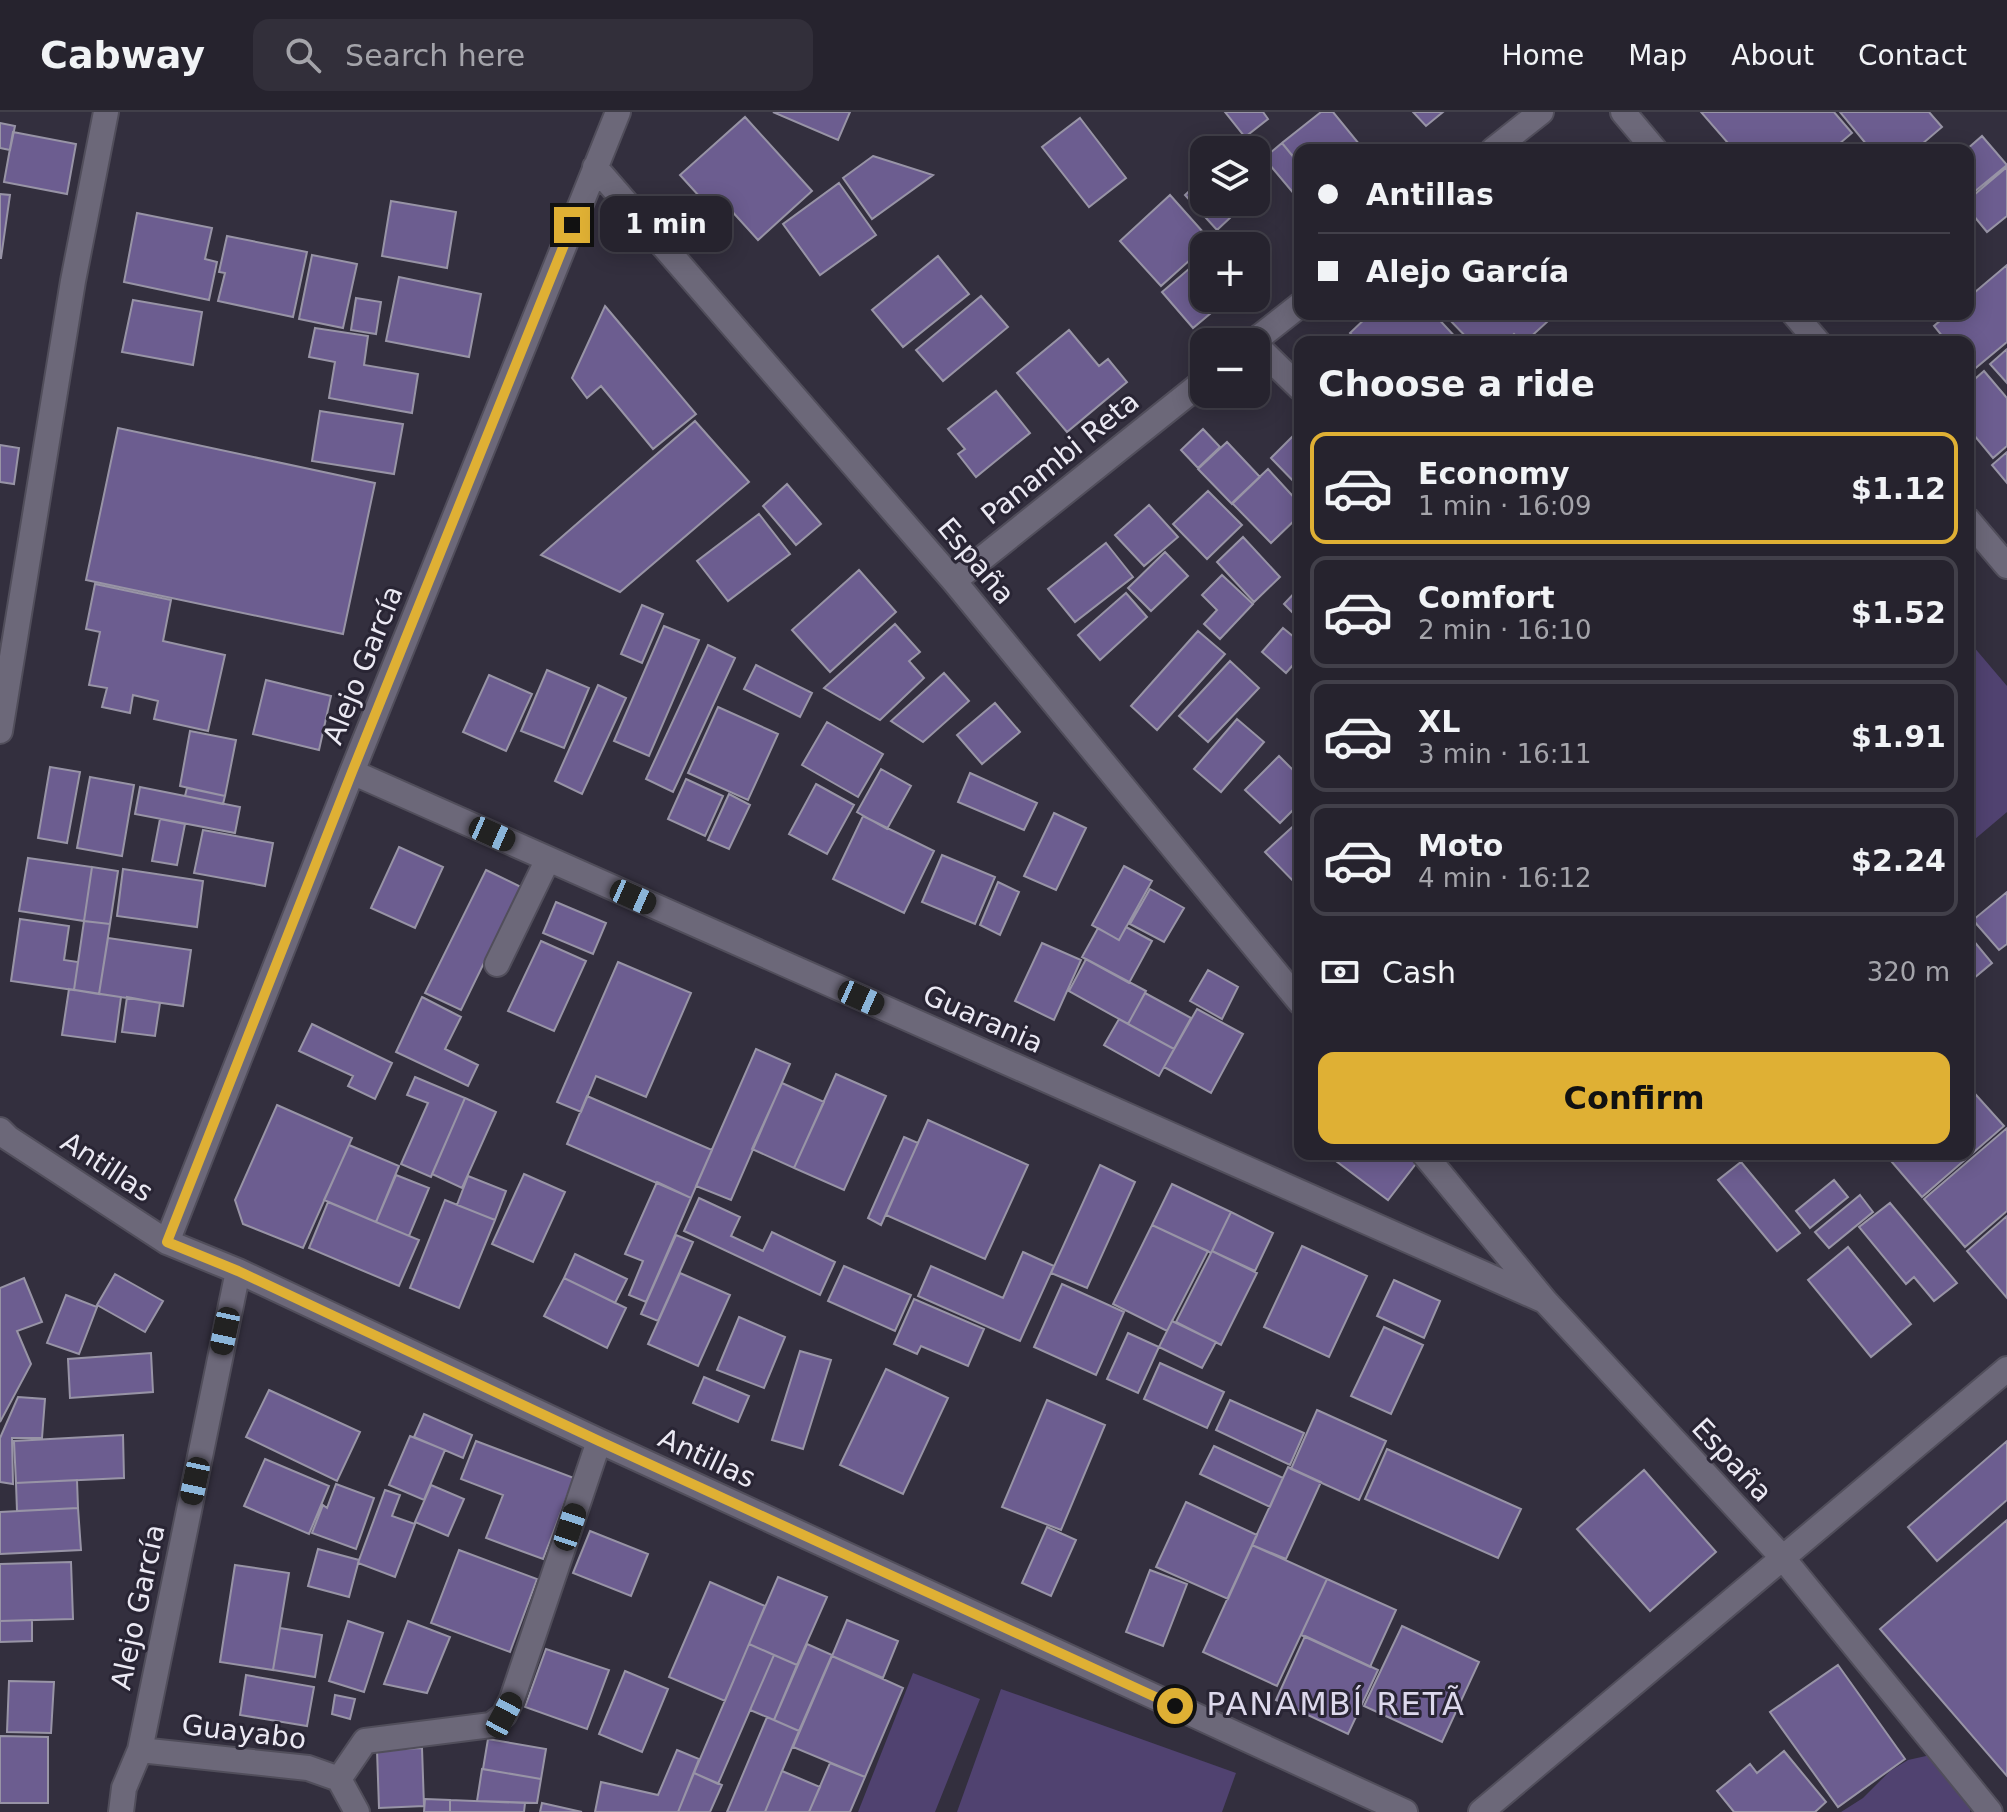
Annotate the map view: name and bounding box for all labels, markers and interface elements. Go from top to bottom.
search box [253,19,813,91]
text: Cabway [40,33,205,77]
icon: search [281,33,325,77]
text: Search here [345,38,525,73]
text: Home [1501,39,1584,72]
text: Map [1628,39,1687,72]
text: About [1731,39,1814,72]
text: Contact [1858,39,1967,72]
map controls [1190,136,1270,408]
button: layers [1190,136,1270,216]
text: Antillas [1366,177,1494,212]
callout: 1 min [600,197,732,253]
route end [554,207,590,243]
text: 1 min [625,209,707,239]
button: + [1190,232,1270,312]
text: Alejo García [1366,254,1569,289]
button: − [1190,328,1270,408]
text: Choose a ride [1318,363,1595,404]
street label: Panambi Reta [975,384,1145,532]
icon: car [1322,452,1394,524]
text: Economy [1418,456,1570,491]
text: $1.12 [1851,471,1946,506]
text: 1 min · 16:09 [1418,491,1592,521]
street label: España [931,511,1021,611]
icon: car [1322,576,1394,648]
text: Comfort [1418,580,1555,615]
street label: Alejo García [316,581,410,749]
text: $1.52 [1851,595,1946,630]
text: 2 min · 16:10 [1418,615,1592,645]
icon: car [1322,700,1394,772]
text: XL [1418,704,1460,739]
text: $1.91 [1851,719,1946,754]
text: 3 min · 16:11 [1418,739,1592,769]
car [465,813,519,855]
icon: car [1322,824,1394,896]
text: Moto [1418,828,1503,863]
text: $2.24 [1851,843,1946,878]
text: 4 min · 16:12 [1418,863,1592,893]
car [606,876,660,918]
icon: cash [1318,950,1362,994]
text: Cash [1382,955,1456,990]
text: 320 m [1867,957,1950,987]
car [834,977,888,1019]
street label: Guarania [918,978,1048,1060]
button: Confirm [1318,1052,1950,1144]
street label: Antillas [55,1125,159,1209]
car [208,1305,242,1357]
street label: España [1685,1411,1779,1509]
street label: Antillas [653,1421,761,1495]
car [178,1455,212,1507]
car [551,1500,589,1554]
street label: Alejo García [104,1521,172,1693]
district label: PANAMBÍ RETÃ [1206,1685,1466,1723]
car [482,1688,526,1742]
route start [1157,1688,1193,1724]
street label: Guayabo [180,1708,308,1756]

